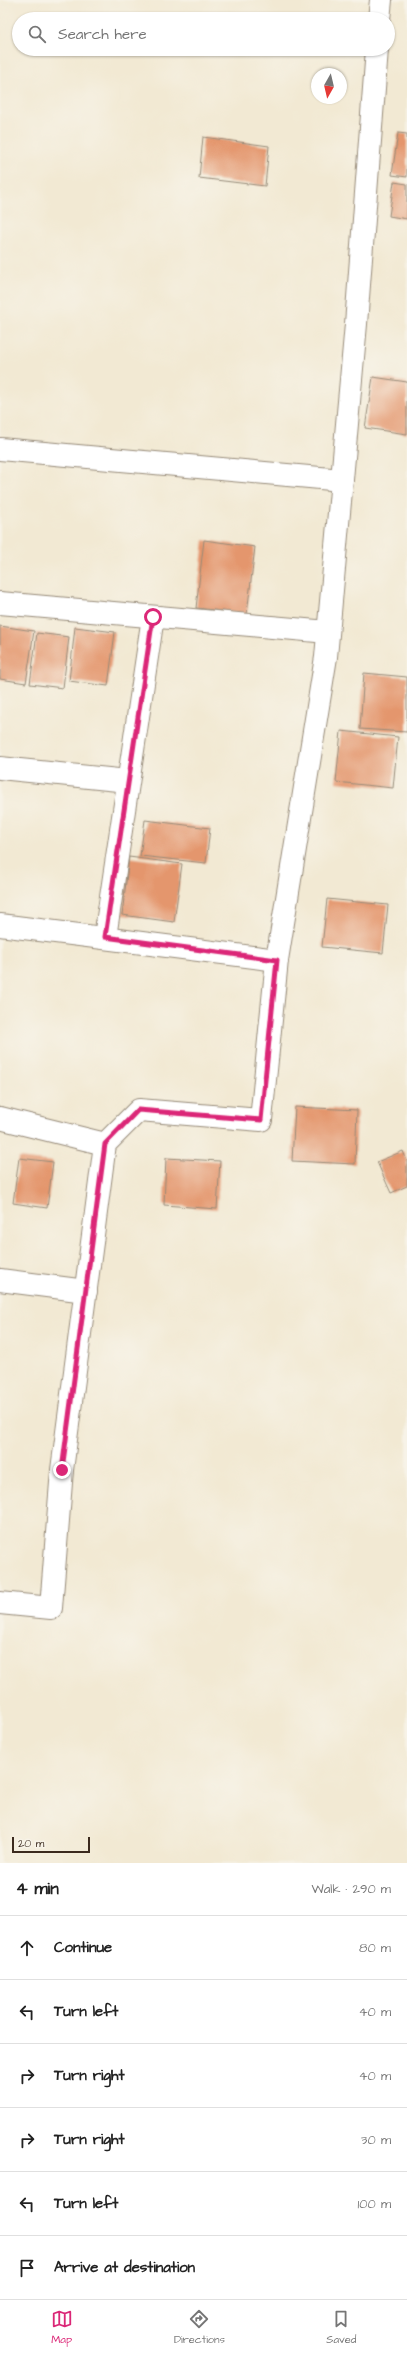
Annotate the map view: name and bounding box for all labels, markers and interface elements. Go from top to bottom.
search box [12,12,395,56]
icon: search [26,23,48,45]
text: Search here [58,24,147,45]
north arrow [311,68,347,104]
route start [144,608,162,626]
route end [53,1461,71,1479]
scale bar [12,1835,90,1854]
text: 20 m [18,1836,44,1851]
text: 4 min [16,1877,59,1901]
text: Walk · 290 m [312,1880,391,1898]
icon: ahead [16,1937,38,1959]
text: Continue [54,1937,112,1958]
text: 80 m [359,1939,391,1957]
icon: left [16,2001,38,2023]
text: Turn left [54,2001,118,2022]
text: 40 m [359,2003,391,2021]
icon: right [16,2065,38,2087]
text: Turn right [54,2065,125,2086]
text: 40 m [359,2067,391,2085]
icon: right [16,2129,38,2151]
text: Turn right [54,2129,125,2150]
text: 30 m [361,2131,391,2149]
icon: left [16,2193,38,2215]
text: Turn left [54,2193,118,2214]
text: 100 m [358,2195,391,2213]
icon: arrive [16,2257,38,2279]
text: Arrive at destination [54,2257,195,2278]
tab: Map [51,2308,73,2347]
tab: Directions [174,2308,225,2347]
tab: Saved [326,2308,356,2347]

